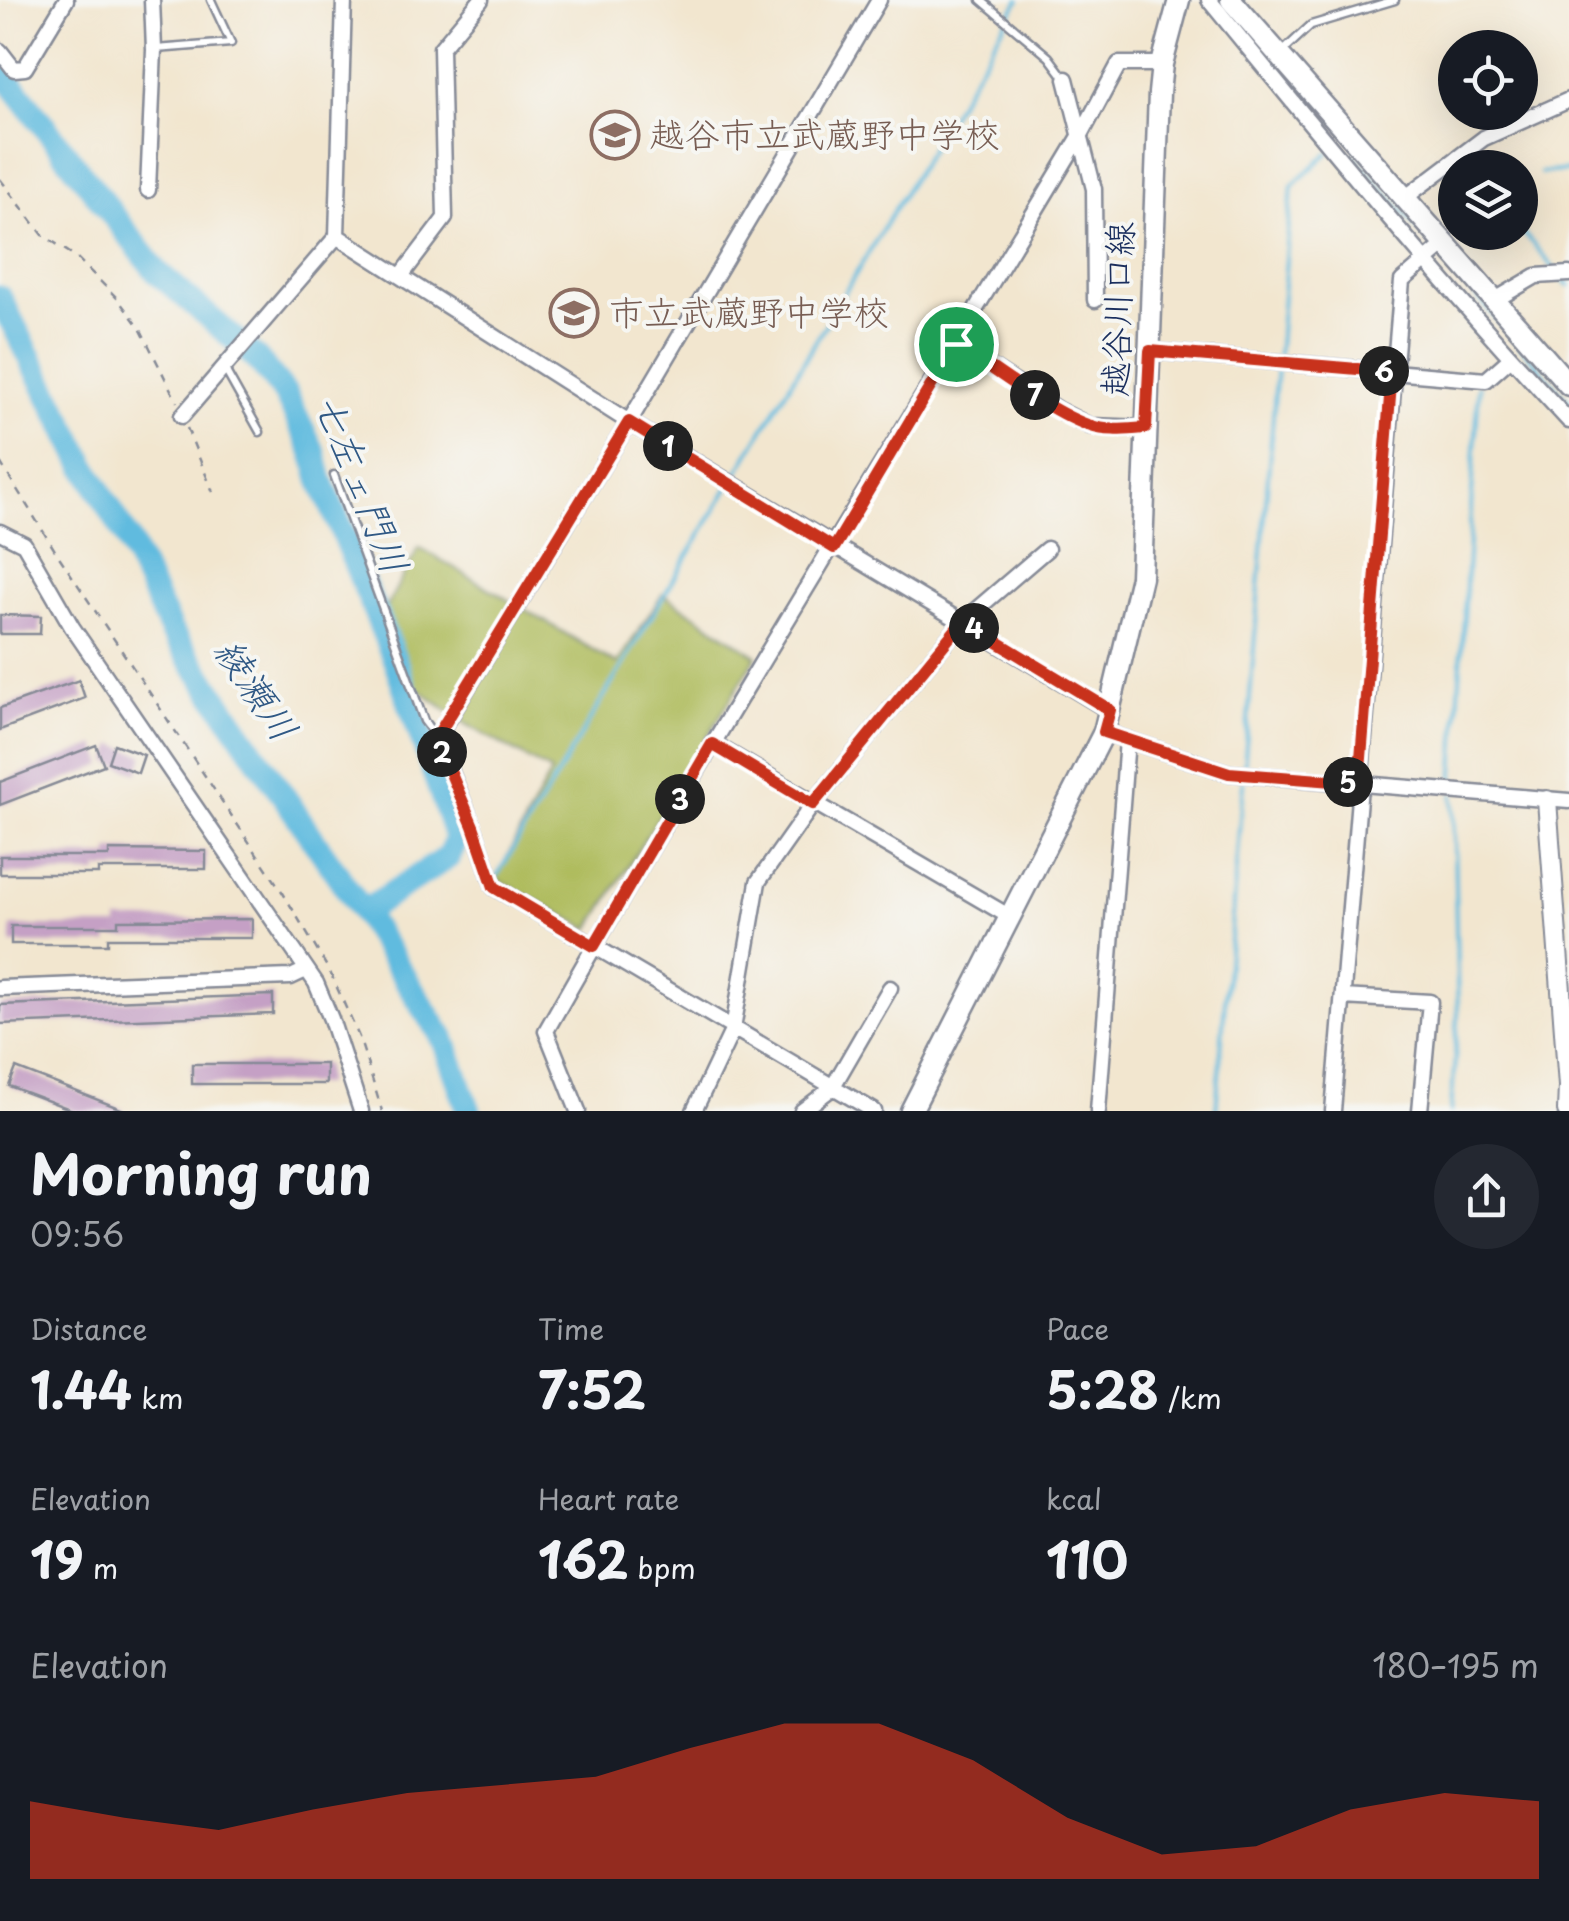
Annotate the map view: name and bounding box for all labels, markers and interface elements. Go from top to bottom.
map controls [1438,30,1538,250]
button: locate [1438,30,1538,130]
place label: 越谷市立武蔵野中学校 [650,106,1000,159]
school or university icon: 越谷市立武蔵野中学校 [589,109,641,161]
button: layers [1438,150,1538,250]
street label: 越谷川口線 [1086,221,1145,397]
place label: 市立武蔵野中学校 [609,284,889,337]
school or university icon: 市立武蔵野中学校 [548,287,600,339]
pin [914,302,999,387]
icon: arrive [929,317,984,372]
pin: 6 [1359,346,1409,396]
text: 6 [1374,349,1394,392]
pin: 7 [1010,370,1060,420]
text: 7 [1027,373,1043,416]
water label: 七左ェ門川 [301,384,425,582]
pin: 1 [643,421,693,471]
text: 1 [661,424,675,467]
pin: 4 [949,603,999,653]
text: 4 [964,606,984,649]
water label: 綾瀬川 [203,625,314,752]
pin: 2 [417,727,467,777]
text: 2 [432,730,452,773]
pin: 5 [1323,757,1373,807]
text: 5 [1339,760,1357,803]
pin: 3 [655,774,705,824]
text: 3 [671,777,689,820]
text: Morning run [30,1131,372,1214]
button: share [1434,1144,1539,1249]
text: 09:56 [30,1210,124,1258]
text: Distance [30,1307,148,1350]
text: Time [538,1307,604,1350]
text: Pace [1046,1307,1109,1350]
text: 1.44 [30,1350,132,1426]
text: 7:52 [538,1350,646,1426]
text: 5:28 [1046,1350,1159,1426]
text: km [132,1376,183,1419]
text: /km [1159,1376,1222,1419]
text: Elevation [30,1477,151,1520]
text: Heart rate [538,1477,679,1520]
text: kcal [1046,1477,1102,1520]
text: 19 [30,1520,84,1596]
text: 162 [538,1520,629,1596]
text: 110 [1046,1520,1128,1596]
text: m [84,1546,118,1589]
text: bpm [629,1546,696,1589]
text: Elevation [30,1641,168,1689]
text: 180–195 m [1372,1641,1539,1689]

